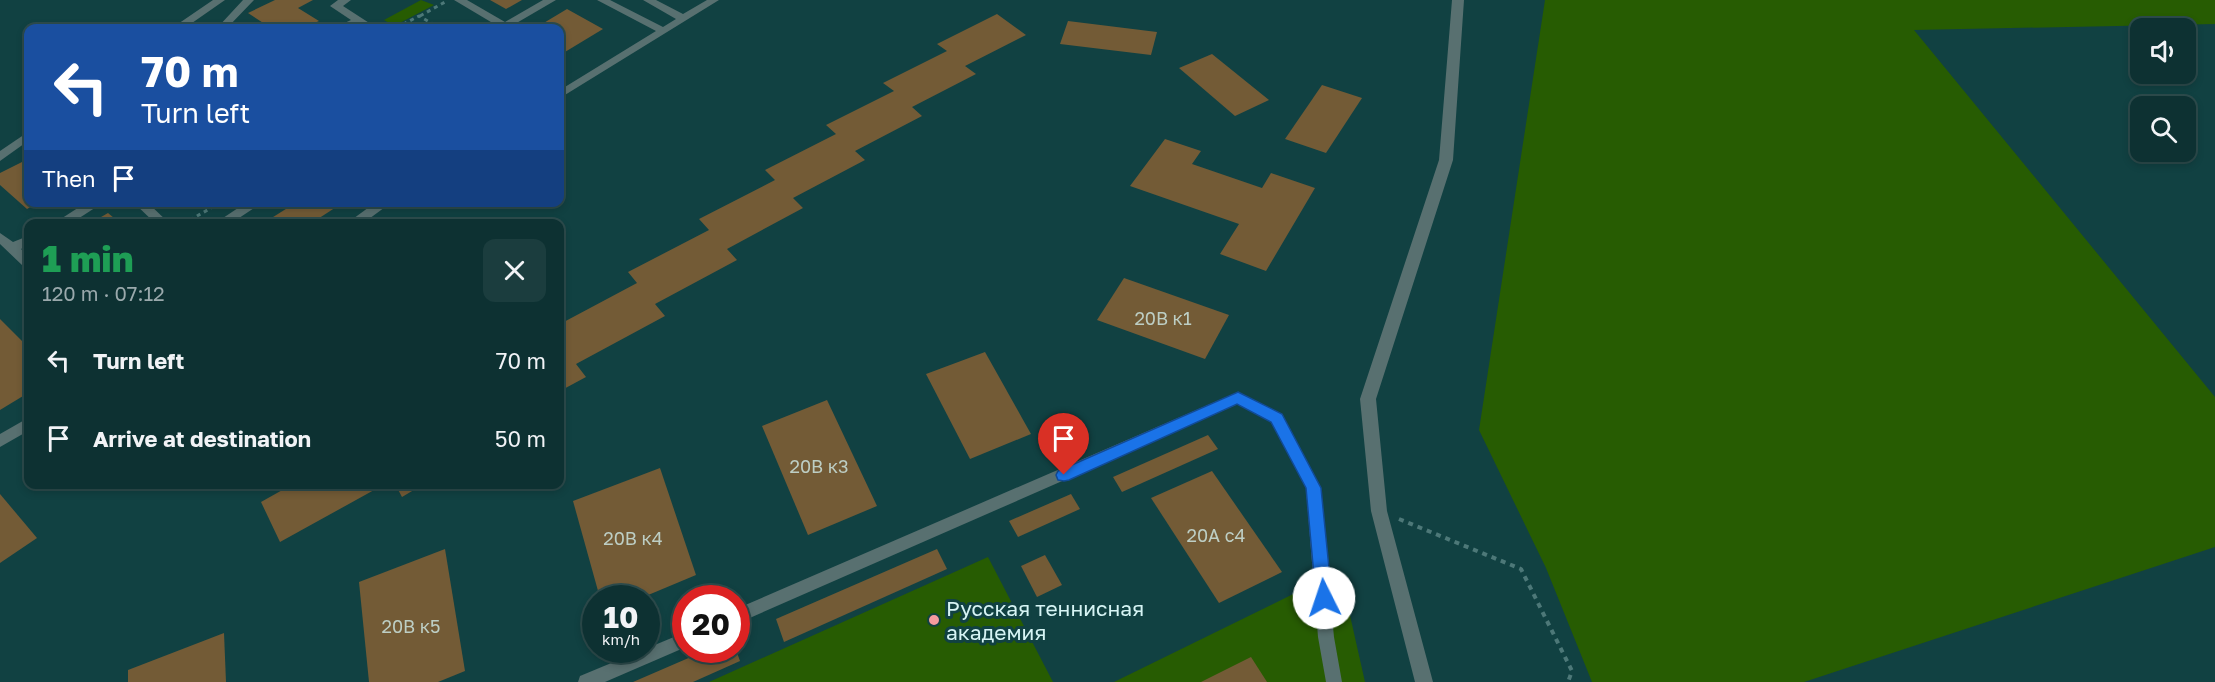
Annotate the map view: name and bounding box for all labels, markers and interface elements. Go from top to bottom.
map controls [2130,18,2196,162]
button: sound [2130,18,2196,84]
text: 70 m [141,46,238,96]
icon: left [42,48,120,126]
button: search [2130,96,2196,162]
text: Turn left [141,97,250,129]
icon: arrive [107,162,140,195]
text: Then [42,165,95,192]
text: 1 min [42,237,133,280]
button: close [483,239,546,302]
text: 120 m · 07:12 [42,281,165,305]
house number: 20В к1 [1134,307,1192,329]
icon: left [42,344,75,377]
text: Turn left [93,347,184,374]
text: 70 m [496,347,546,374]
pin [1038,413,1089,475]
icon: arrive [42,422,75,455]
icon: arrive [1047,422,1080,455]
text: Arrive at destination [93,425,311,452]
text: 50 m [495,425,546,452]
house number: 20В к3 [789,455,849,477]
house number: 20А с4 [1187,524,1245,546]
house number: 20В к4 [603,527,663,549]
position arrow [1292,566,1356,630]
speed limit sign: 20 [672,585,750,663]
place label: Русская теннисная академия [946,595,1144,645]
text: 10 [604,599,638,635]
marker: Русская теннисная академия [927,613,941,627]
house number: 20В к5 [382,615,440,637]
text: km/h [602,630,640,648]

